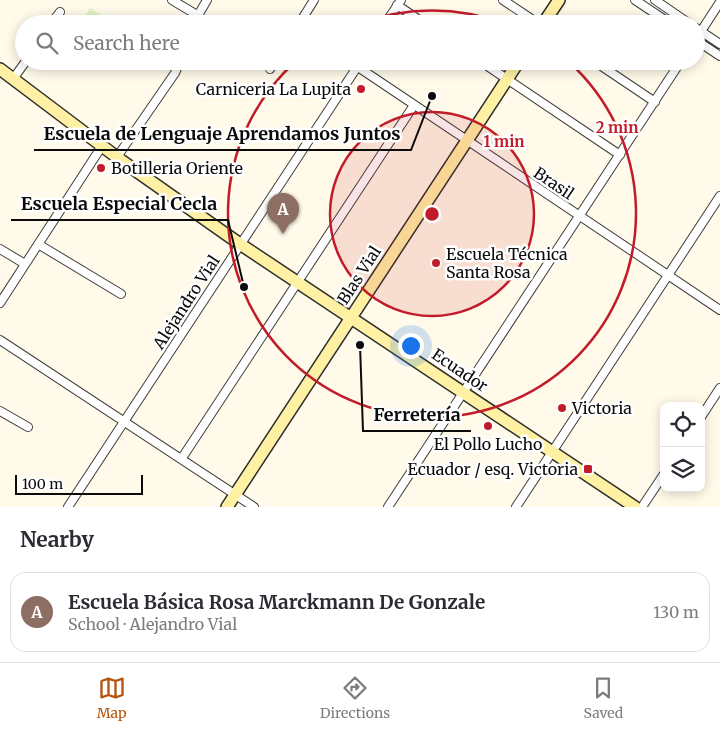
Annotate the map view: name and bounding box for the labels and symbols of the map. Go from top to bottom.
place label: Carniceria La Lupita [196,79,351,99]
marker: Carniceria La Lupita [355,83,367,95]
callout: Escuela de Lenguaje Aprendamos Juntos [34,117,411,150]
text: 2 min [596,118,638,137]
text: Escuela de Lenguaje Aprendamos Juntos [44,122,400,145]
text: 1 min [484,132,524,151]
place label: Botilleria Oriente [111,158,243,178]
marker: Botilleria Oriente [95,162,107,174]
street label: Brasil [530,162,578,204]
callout: Escuela Especial Cecla [11,187,228,220]
text: Escuela Especial Cecla [21,192,217,215]
pin: A [267,193,299,234]
centre of rings [423,205,441,223]
street label: Blas Vial [333,242,385,308]
place label: Escuela Técnica Santa Rosa [446,244,568,282]
street label: Alejandro Vial [148,251,224,353]
marker: Escuela Técnica Santa Rosa [430,257,442,269]
your location [398,333,424,359]
street label: Ecuador [428,344,492,396]
callout: Ferretería [363,398,471,431]
place label: Victoria [571,398,632,418]
marker: Victoria [556,402,568,414]
text: Ferretería [373,403,461,426]
marker: El Pollo Lucho [482,420,494,432]
place label: El Pollo Lucho [434,434,542,454]
place label: Ecuador / esq. Victoria [407,459,578,479]
marker: Ecuador / esq. Victoria [582,463,594,475]
scale bar [15,472,142,495]

